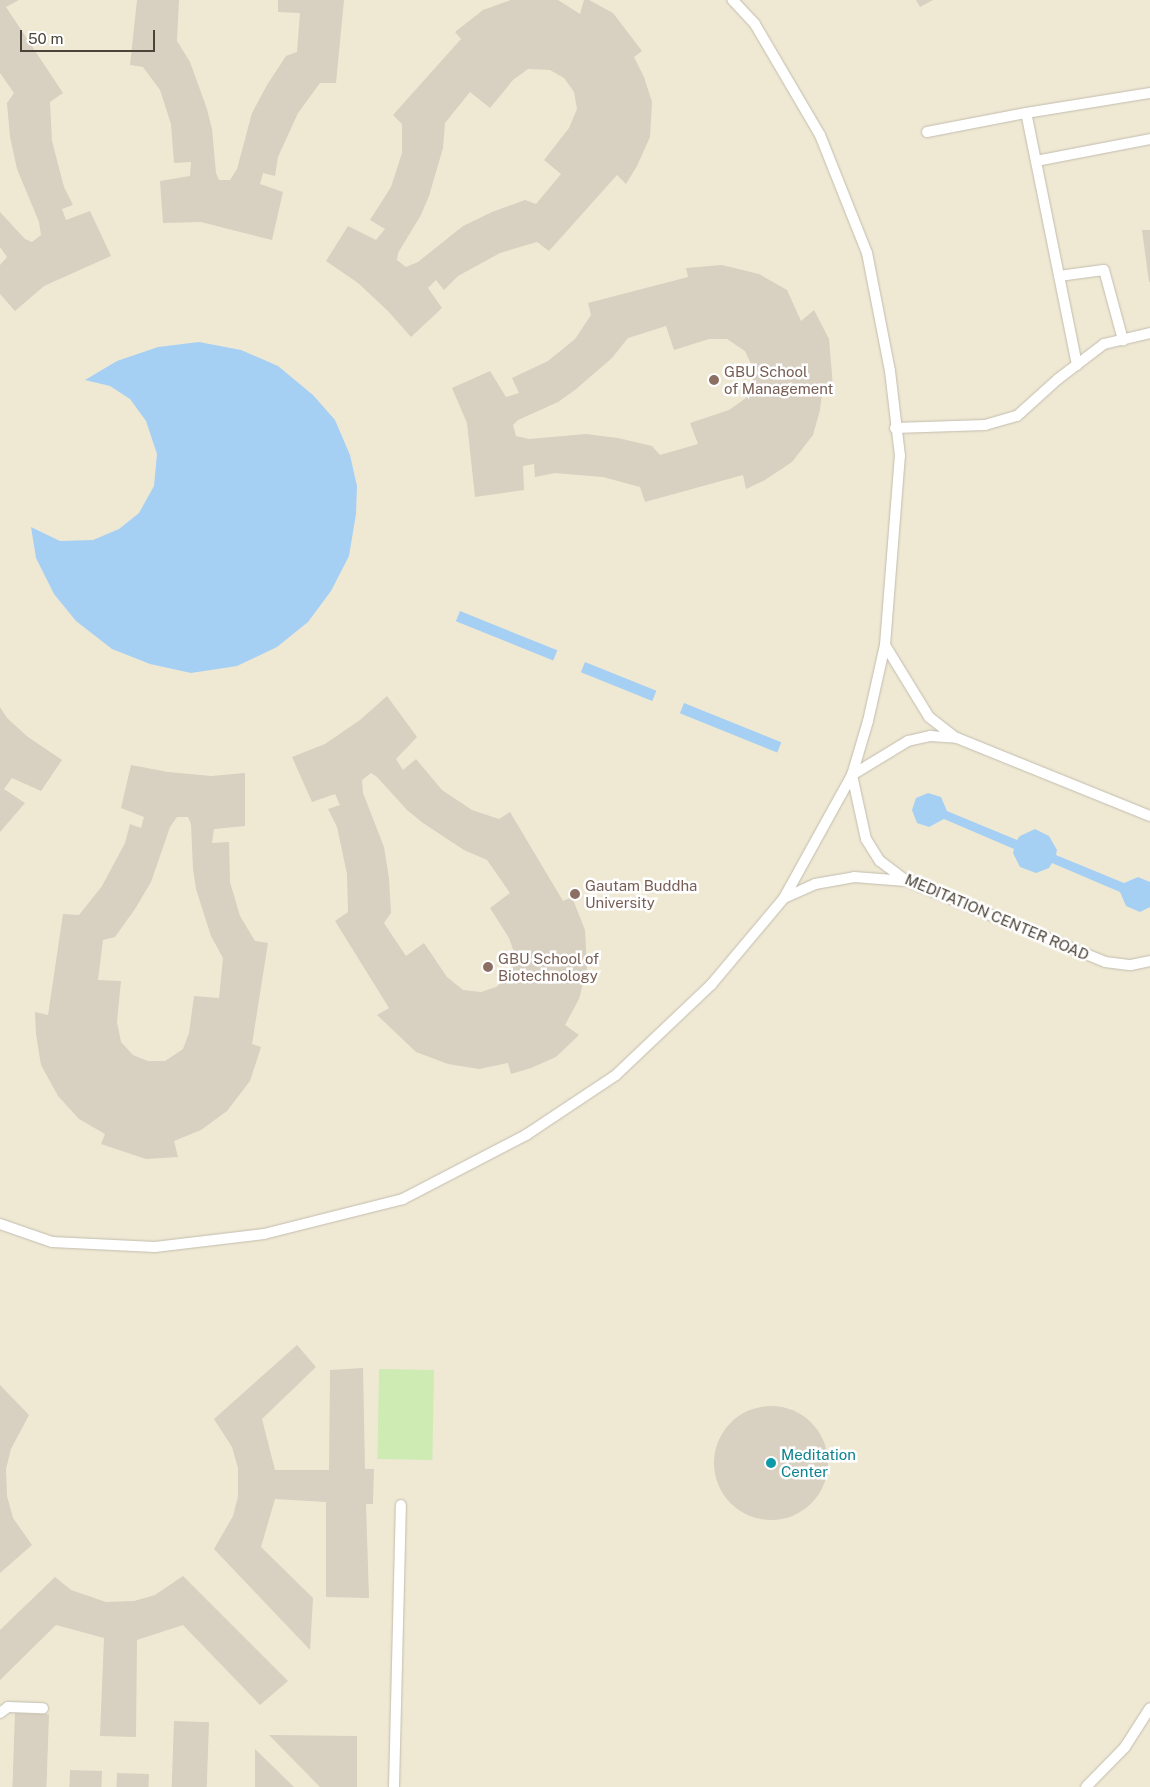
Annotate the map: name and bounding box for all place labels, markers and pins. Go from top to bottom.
place label: GBU School of Management [724,362,833,397]
marker: GBU School of Management [708,374,720,386]
place label: Gautam Buddha University [585,876,697,911]
marker: Gautam Buddha University [569,888,581,900]
place label: GBU School of Biotechnology [498,949,599,984]
marker: GBU School of Biotechnology [482,961,494,973]
place label: Meditation Center [781,1445,856,1480]
marker: Meditation Center [765,1457,777,1469]

